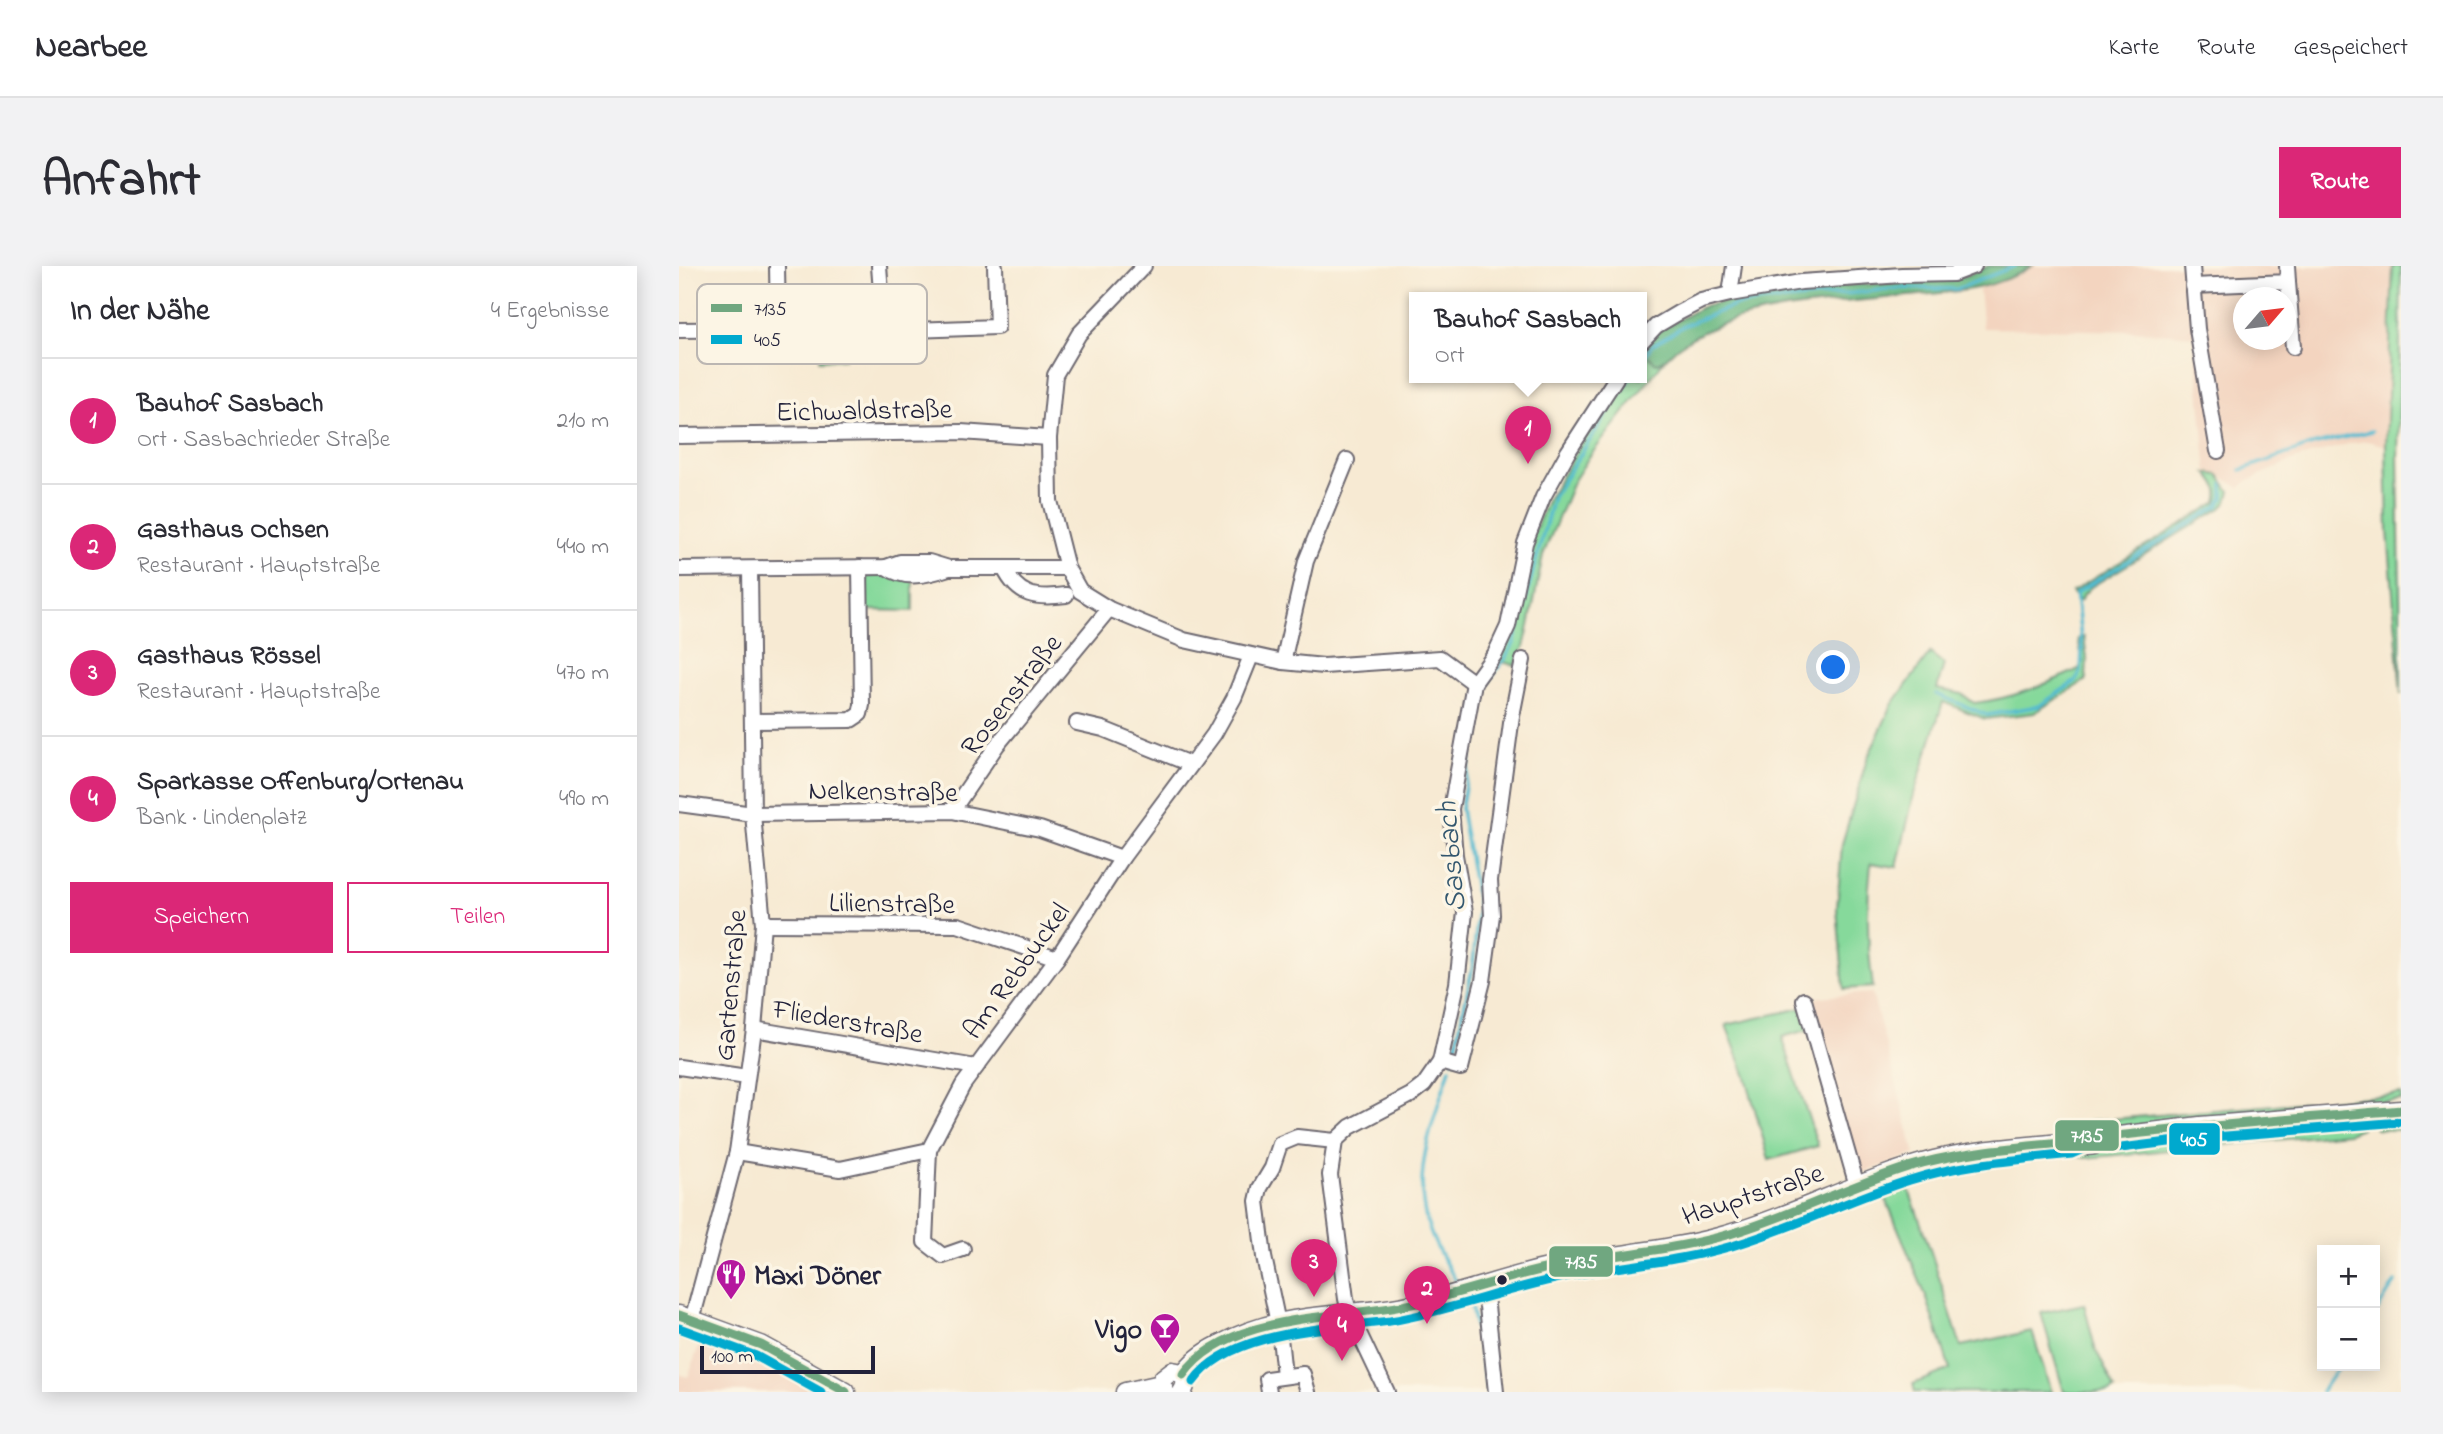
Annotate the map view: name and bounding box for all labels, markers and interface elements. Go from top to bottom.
text: Nearbee [35,24,147,72]
text: Karte [2108,31,2159,66]
text: Route [2197,31,2256,66]
text: Gespeichert [2294,31,2408,66]
text: Anfahrt [42,146,200,218]
button: Route [2279,147,2401,218]
legend [697,284,927,364]
north arrow [2233,287,2296,350]
text: In der Nähe [70,290,210,334]
popup [1409,292,1647,383]
text: 4 Ergebnisse [491,295,609,328]
text: 7135 [754,297,787,324]
text: Bauhof Sasbach [1435,302,1621,340]
text: 405 [754,328,781,355]
text: Ort [1435,340,1465,373]
text: Bauhof Sasbach [137,386,323,424]
street label: Eichwaldstraße [776,390,953,435]
text: 1 [89,405,97,438]
text: 210 m [557,405,609,438]
pin: 1 [1505,406,1551,464]
text: Ort · Sasbachrieder Straße [137,424,390,457]
text: Gasthaus Ochsen [137,512,329,550]
text: 2 [87,531,99,564]
text: 440 m [557,531,609,564]
text: Restaurant · Hauptstraße [137,550,380,583]
street label: Rosenstraße [952,626,1074,766]
text: Gasthaus Rössel [137,638,321,676]
your location [1816,650,1850,684]
text: 3 [88,657,98,690]
text: 470 m [557,657,609,690]
text: Restaurant · Hauptstraße [137,676,380,709]
text: Sparkasse Offenburg/Ortenau [137,764,464,802]
street label: Nelkenstraße [808,772,958,815]
text: 4 [88,783,98,816]
text: 490 m [559,783,609,816]
water label: Sasbach [1426,799,1480,914]
text: Bank · Lindenplatz [137,802,307,835]
button: Speichern [70,882,333,953]
button: Teilen [347,882,609,953]
street label: Lilienstraße [829,884,956,927]
street label: Am Rebbuckel [954,895,1082,1049]
street label: Gartenstraße [705,907,760,1063]
street label: Fliederstraße [768,990,926,1057]
line badge: 7135 [2054,1119,2120,1152]
line badge: 405 [2168,1122,2221,1156]
text: 7135 [2071,1124,2103,1151]
text: 405 [2181,1128,2208,1155]
street label: Hauptstraße [1677,1154,1830,1238]
pin: 3 [1291,1239,1337,1297]
line badge: 7135 [1548,1245,1614,1278]
map controls [2317,1245,2380,1371]
button: + [2317,1245,2380,1308]
text: 7135 [1565,1250,1597,1277]
restaurant icon: Maxi Döner [714,1257,748,1301]
place label: Maxi Döner [754,1257,882,1298]
pin: 2 [1404,1266,1450,1324]
unlabelled marker [1495,1273,1509,1287]
pin: 4 [1319,1303,1365,1361]
button: − [2317,1308,2380,1371]
place label: Vigo [1094,1311,1142,1353]
bar icon: Vigo [1148,1311,1182,1355]
scale bar [700,1343,875,1375]
text: 100 m [711,1344,753,1371]

